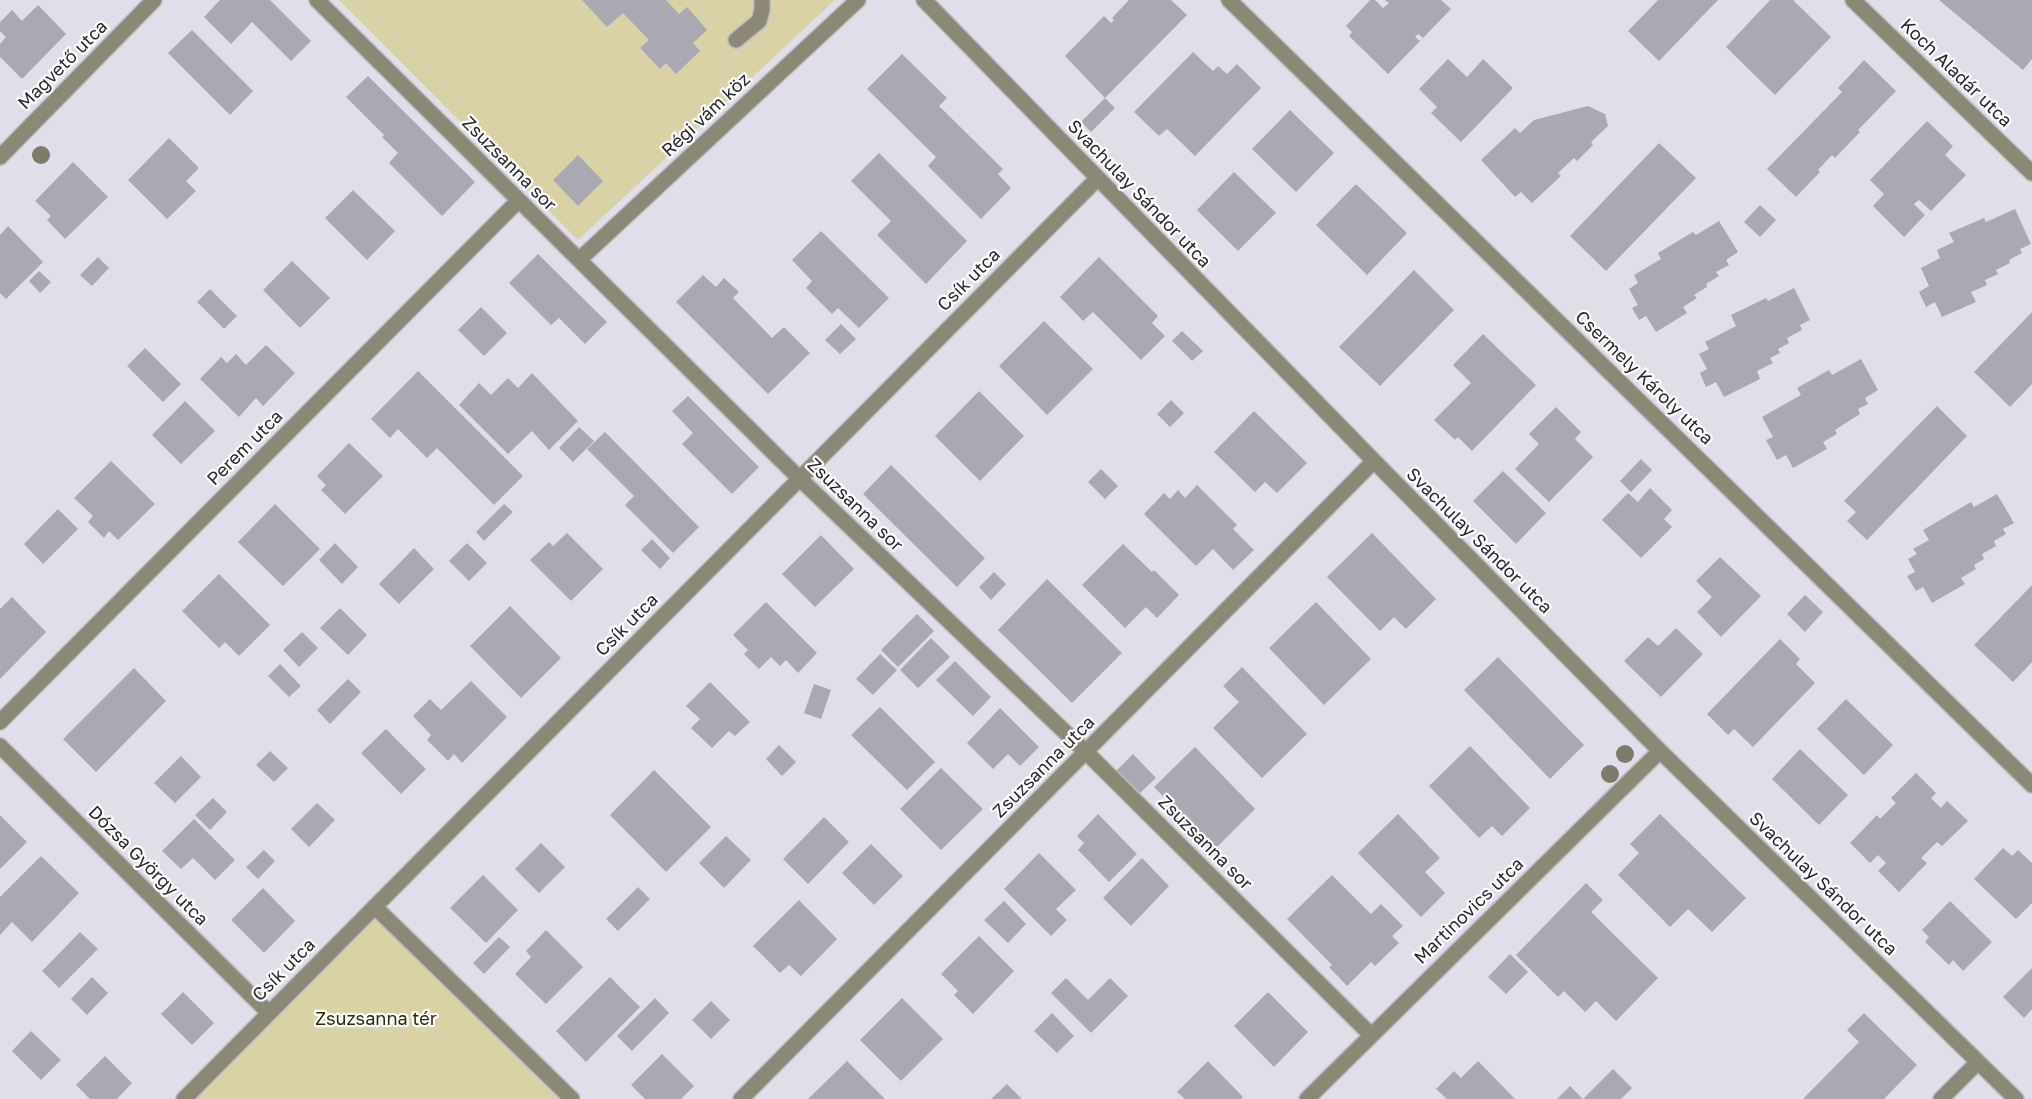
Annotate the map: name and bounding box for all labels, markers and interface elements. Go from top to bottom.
street label: Koch Aladár utca [1896,14,2016,132]
street label: Magvető utca [14,16,112,114]
street label: Régi vám köz [657,69,755,161]
street label: Zsuzsanna sor [457,112,561,216]
street label: Svachulay Sándor utca [1063,116,1215,272]
street label: Csík utca [933,244,1005,316]
street label: Csermely Károly utca [1570,306,1718,450]
street label: Perem utca [203,406,287,490]
street label: Zsuzsanna sor [803,454,907,556]
street label: Svachulay Sándor utca [1402,464,1556,618]
street label: Csík utca [591,589,663,661]
street label: Zsuzsanna utca [989,712,1099,822]
street label: Zsuzsanna sor [1153,791,1257,895]
street label: Dózsa György utca [84,802,212,930]
street label: Svachulay Sándor utca [1745,808,1901,960]
street label: Martinovics utca [1410,853,1528,969]
street label: Csík utca [248,934,320,1006]
park label: Zsuzsanna tér [315,1008,437,1030]

